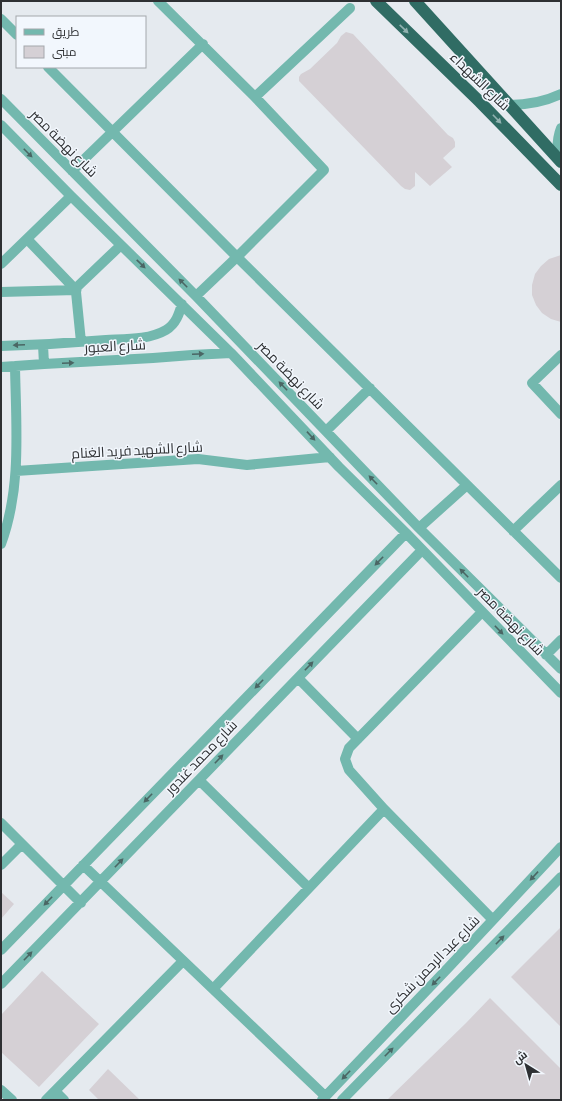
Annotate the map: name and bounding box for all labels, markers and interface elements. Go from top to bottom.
legend [16,16,146,68]
one-way arrow [399,24,409,33]
text: طريق [52,25,80,39]
text: مبنى [52,45,77,59]
street label: شارع الشهداء [446,49,513,114]
street label: شارع نهضة مصر [26,105,101,181]
one-way arrow [492,114,502,124]
one-way arrow [23,148,33,158]
one-way arrow [136,259,146,269]
one-way arrow [178,278,188,288]
street label: شارع العبور [83,336,146,357]
street label: شارع نهضة مصر [253,337,328,413]
one-way arrow [13,342,25,349]
one-way arrow [192,351,204,358]
one-way arrow [62,360,75,366]
one-way arrow [278,381,288,391]
one-way arrow [306,431,316,441]
street label: شارع الشهيد فريد الغنام [71,439,203,463]
one-way arrow [368,475,378,485]
one-way arrow [374,556,384,566]
one-way arrow [459,568,469,578]
street label: شارع نهضة مصر [473,583,548,659]
one-way arrow [494,625,504,635]
one-way arrow [305,661,314,671]
one-way arrow [254,679,264,689]
street label: شارع محمد غندور [161,717,241,799]
one-way arrow [214,754,224,764]
one-way arrow [143,793,153,803]
one-way arrow [114,858,124,868]
one-way arrow [530,871,539,881]
one-way arrow [43,896,53,906]
street label: شارع عبد الرحمن شكرى [381,912,483,1017]
one-way arrow [495,935,505,945]
one-way arrow [23,951,33,961]
one-way arrow [431,976,441,986]
north arrow [506,1045,546,1085]
one-way arrow [384,1047,394,1057]
text: ش [511,1048,530,1067]
one-way arrow [341,1070,351,1080]

